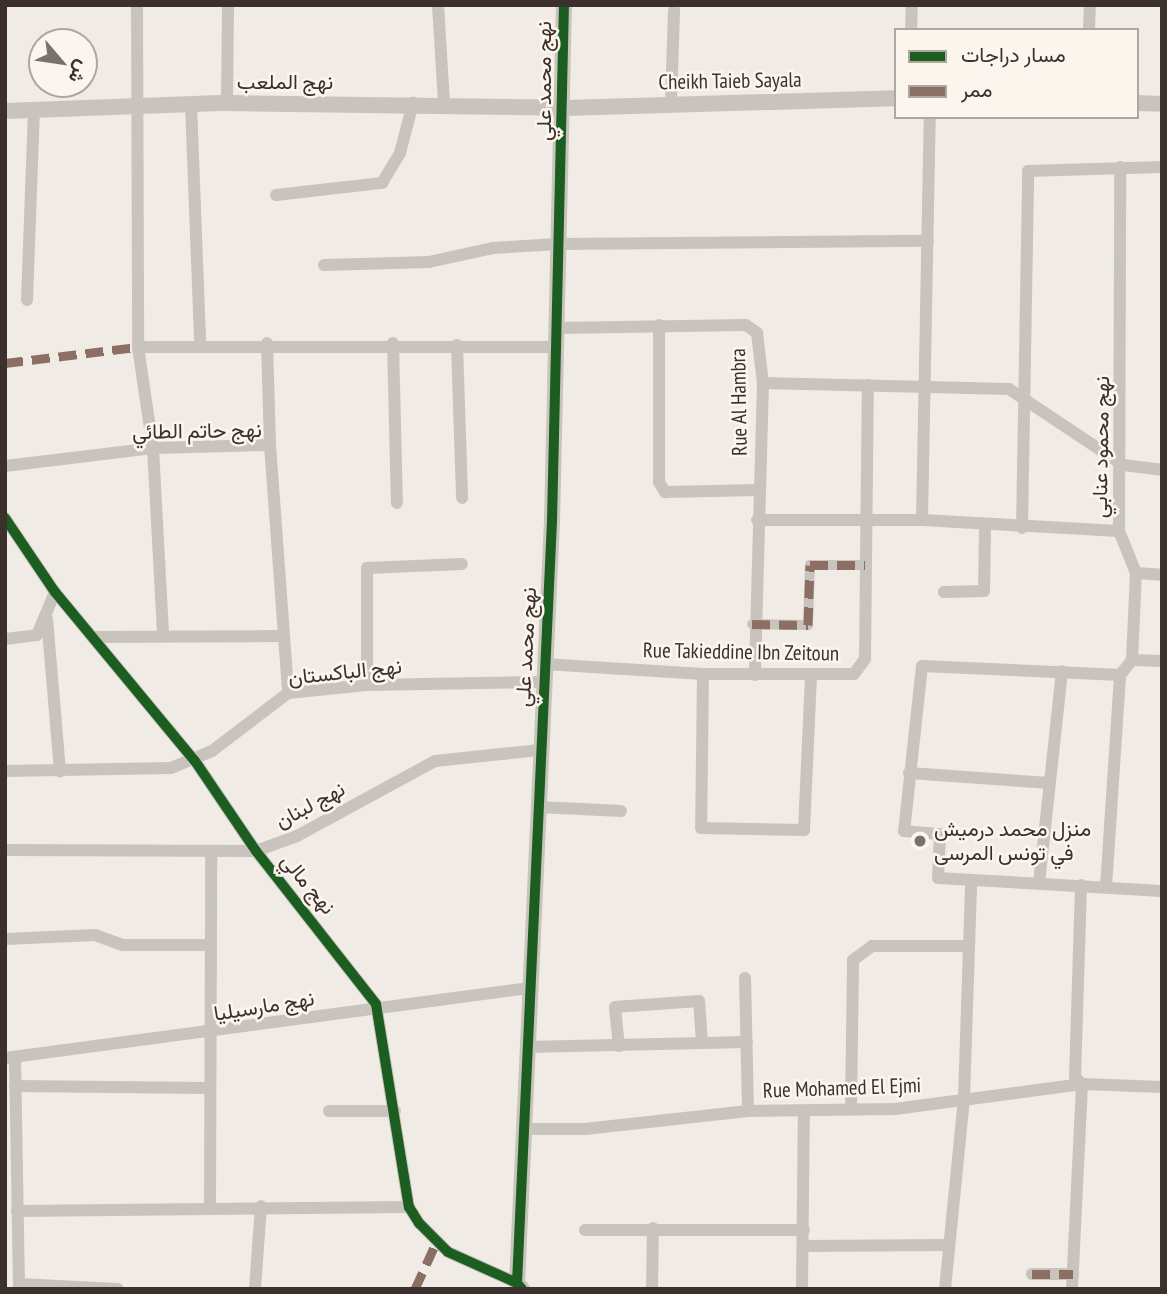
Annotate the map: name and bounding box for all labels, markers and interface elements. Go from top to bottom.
street label: نهج محمد علي [531,21,557,141]
north arrow [28,28,98,98]
legend [894,28,1139,119]
text: مسار دراجات [961,41,1066,68]
text: ش [64,56,96,88]
street label: Cheikh Taieb Sayala [658,67,802,95]
street label: نهج الملعب [237,69,333,95]
text: ممر [961,76,992,103]
street label: Rue Al Hambra [725,348,753,456]
street label: نهج محمود عنابي [1087,376,1115,518]
street label: نهج حاتم الطائي [132,417,262,445]
street label: نهج محمد علي [510,587,542,707]
street label: Rue Takieddine Ibn Zeitoun [642,638,840,666]
street label: نهج الباكستان [287,654,403,690]
street label: نهج لبنان [271,776,349,834]
place label: منزل محمد درميش في تونس المرسى [934,816,1091,866]
marker: منزل محمد درميش في تونس المرسى [912,833,928,849]
street label: نهج مالي [275,848,341,920]
street label: نهج مارسيليا [212,986,316,1026]
street label: Rue Mohamed El Ejmi [762,1073,922,1103]

